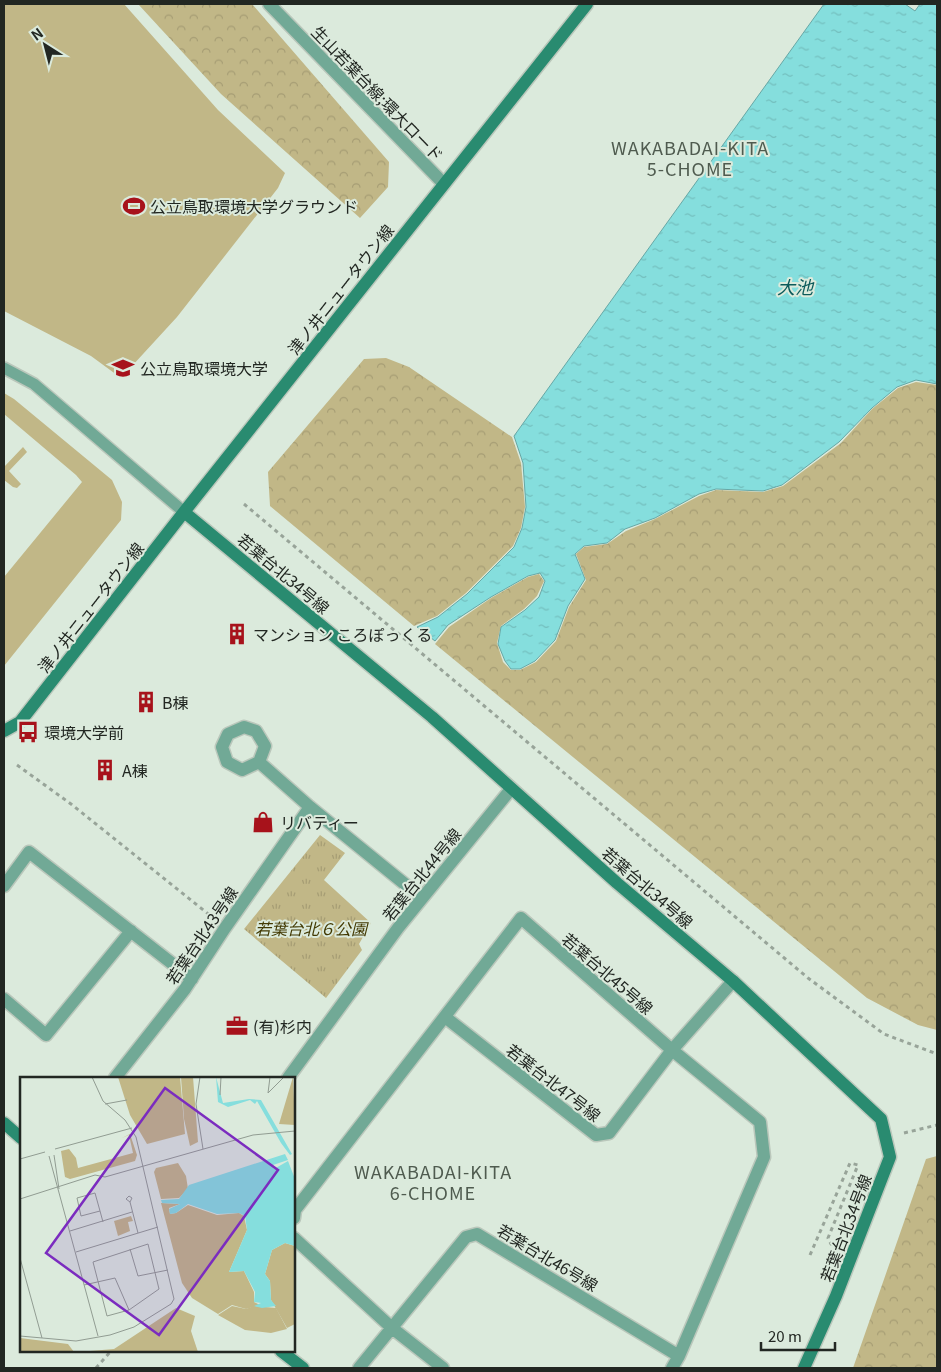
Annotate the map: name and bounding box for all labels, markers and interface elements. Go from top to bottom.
north arrow [20,20,70,70]
street label: 生山若葉台線;環大ロード [307,20,449,166]
text: N [27,22,47,45]
district label: WAKABADAI-KITA 5-CHOME [611,134,769,181]
sports icon: 公立鳥取環境大学グラウンド [121,193,147,219]
place label: 公立鳥取環境大学グラウンド [150,194,358,218]
street label: 津ノ井ニュータウン線 [281,219,399,359]
water label: 大池 [777,273,815,299]
school or university icon: 公立鳥取環境大学 [110,355,136,381]
place label: 公立鳥取環境大学 [140,356,268,380]
street label: 若葉台北34号線 [233,527,335,619]
street label: 津ノ井ニュータウン線 [31,537,149,677]
building icon: マンション ころぽっくる [224,621,250,647]
place label: マンション ころぽっくる [253,622,432,646]
building icon: B棟 [133,689,159,715]
place label: B棟 [162,690,189,714]
bus stop icon: 環境大学前 [15,719,41,745]
place label: 環境大学前 [44,720,124,744]
building icon: A棟 [92,757,118,783]
place label: A棟 [122,758,148,782]
shop icon: リバティー [250,809,276,835]
place label: リバティー [280,810,359,834]
street label: 若葉台北44号線 [376,822,466,926]
street label: 若葉台北34号線 [597,841,699,933]
street label: 若葉台北43号線 [159,881,243,989]
park label: 若葉台北６公園 [255,916,369,940]
street label: 若葉台北45号線 [557,927,659,1019]
office icon: (有)杉内 [224,1013,250,1039]
place label: (有)杉内 [253,1014,312,1038]
street label: 若葉台北47号線 [502,1038,606,1126]
inset map [20,1077,295,1352]
district label: WAKABADAI-KITA 6-CHOME [354,1158,512,1205]
street label: 若葉台北34号線 [813,1171,877,1285]
street label: 若葉台北46号線 [493,1217,603,1297]
scale bar [761,1320,835,1352]
text: 20 m [768,1325,802,1346]

